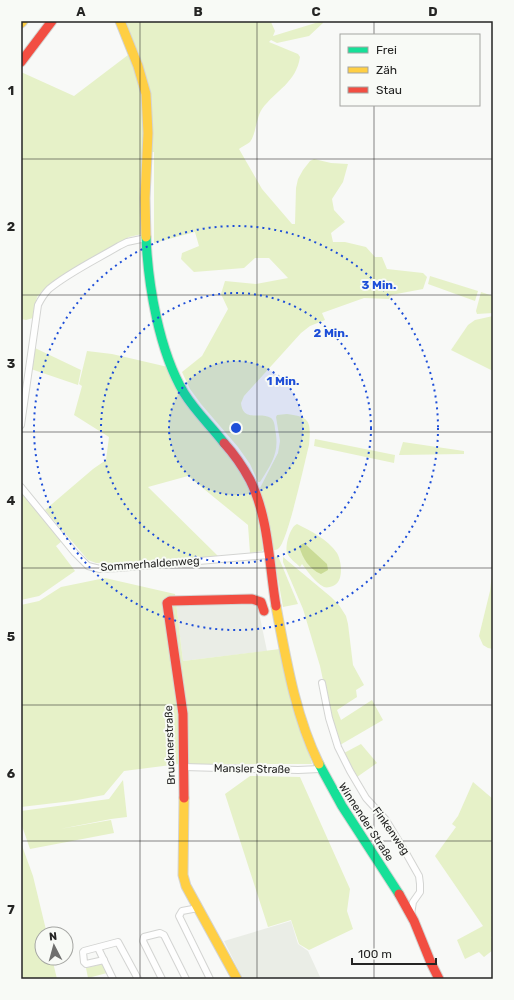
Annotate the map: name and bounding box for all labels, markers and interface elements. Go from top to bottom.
text: A [76,4,86,19]
text: B [193,4,203,19]
text: C [311,4,321,19]
text: D [428,4,438,19]
legend [340,34,480,106]
text: Frei [376,43,397,57]
text: Zäh [376,63,397,77]
text: 1 [8,83,14,98]
text: Stau [376,83,402,97]
text: 2 [7,219,15,234]
text: 3 Min. [362,278,396,292]
text: 2 Min. [314,326,348,340]
text: 3 [7,356,16,371]
text: 1 Min. [266,374,300,388]
centre of rings [229,421,243,435]
text: 4 [7,493,16,508]
street label: Sommerhaldenweg [100,554,200,574]
text: 5 [7,629,15,644]
street label: Brucknerstraße [162,705,178,785]
street label: Mansler Straße [214,762,290,776]
text: 6 [7,766,16,781]
street label: Winnender Straße [336,780,396,864]
street label: Finkenweg [370,805,412,857]
text: 7 [7,902,15,917]
north arrow [34,926,74,966]
text: N [48,930,58,943]
scale bar [352,940,436,966]
text: 100 m [358,947,392,961]

